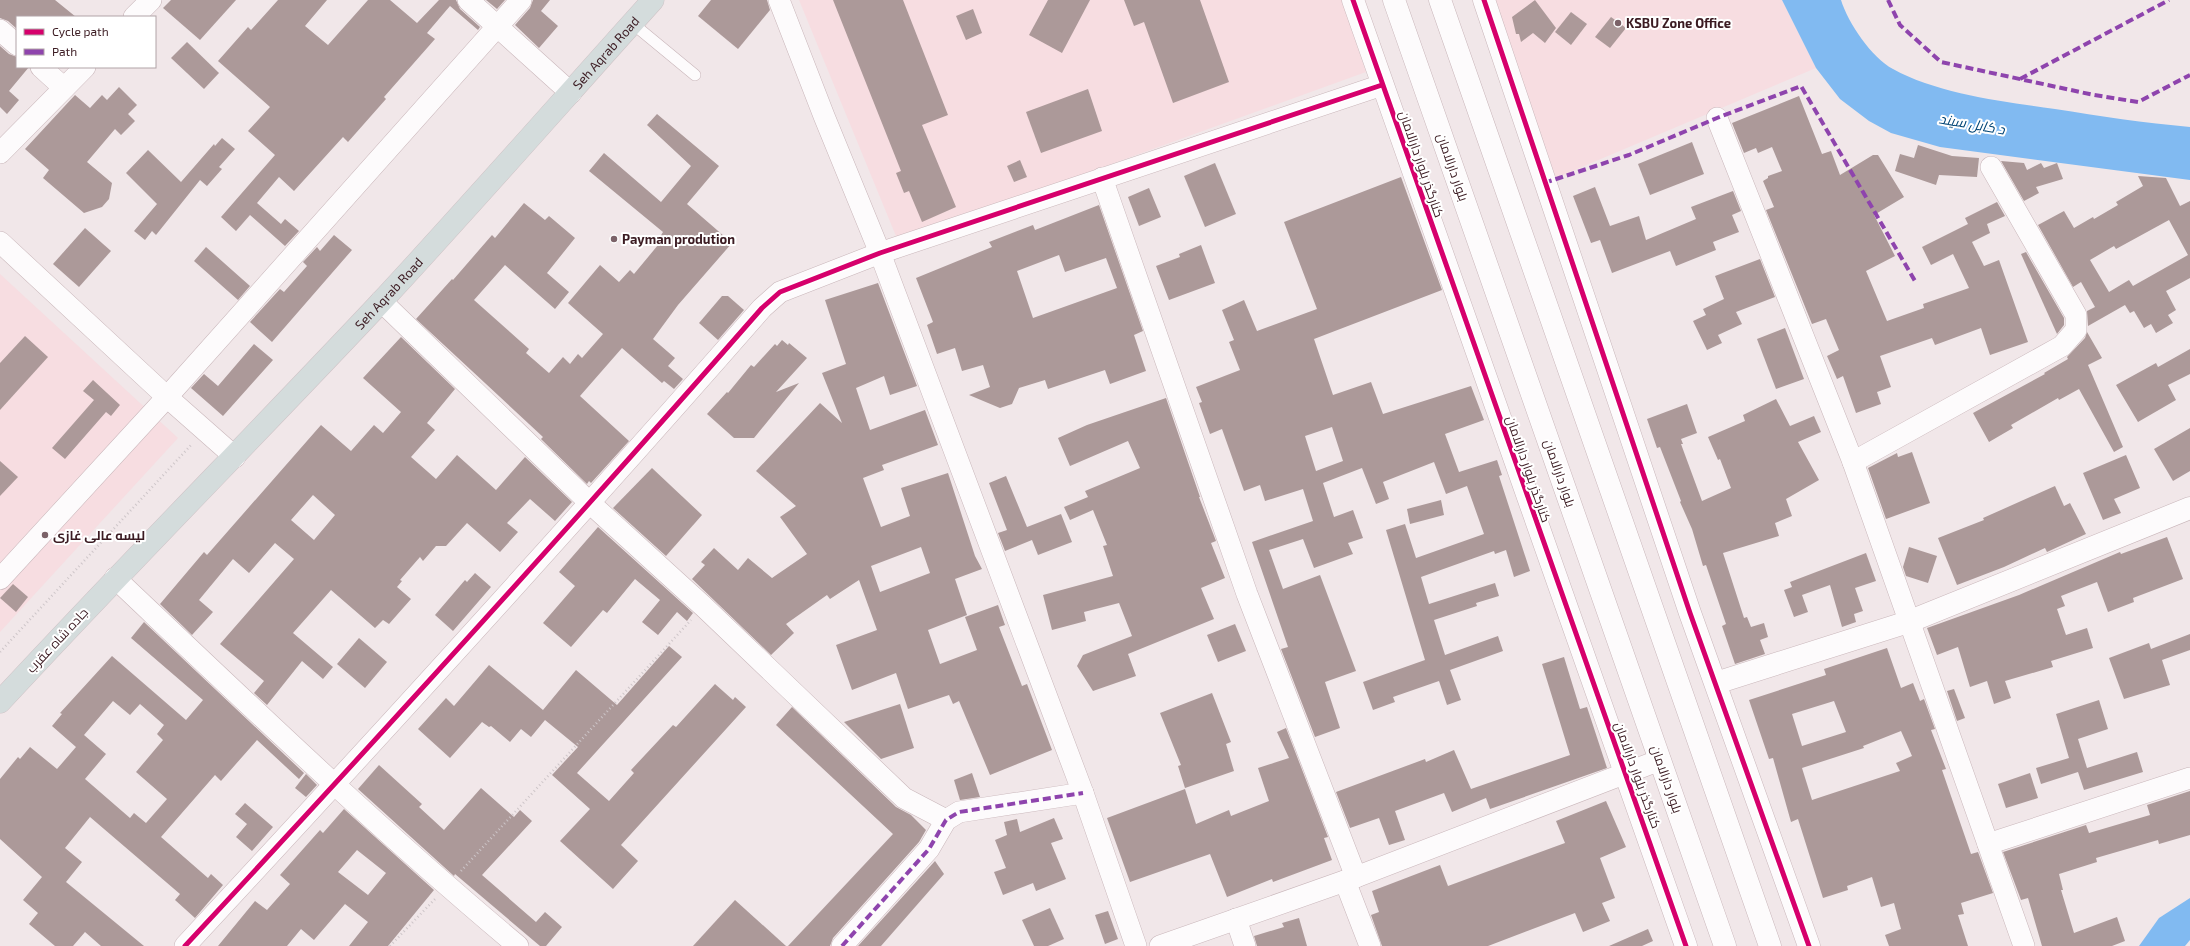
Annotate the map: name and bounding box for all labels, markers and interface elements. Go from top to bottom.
street label: Seh Aqrab Road [569,13,643,93]
place label: KSBU Zone Office [1626,15,1731,31]
legend [16,16,156,68]
marker: KSBU Zone Office [1613,18,1623,28]
text: Cycle path [52,24,109,38]
text: Path [52,44,77,58]
street label: کنارگذر بلوار دارالامان [1396,108,1448,220]
water label: د کابل سيند [1938,109,2008,139]
street label: بلوار دارالامان [1434,131,1472,203]
place label: Payman prodution [622,231,735,247]
marker: Payman prodution [609,234,619,244]
street label: Seh Aqrab Road [351,254,426,333]
street label: کنارگذر بلوار دارالامان [1503,413,1555,525]
street label: بلوار دارالامان [1541,437,1579,509]
place label: لیسه عالی غازی [53,527,145,544]
marker: لیسه عالی غازی [40,530,50,540]
street label: جاده شاه عقرب [23,604,91,676]
street label: کنارگذر بلوار دارالامان [1611,720,1665,830]
street label: بلوار دارالامان [1648,743,1686,815]

